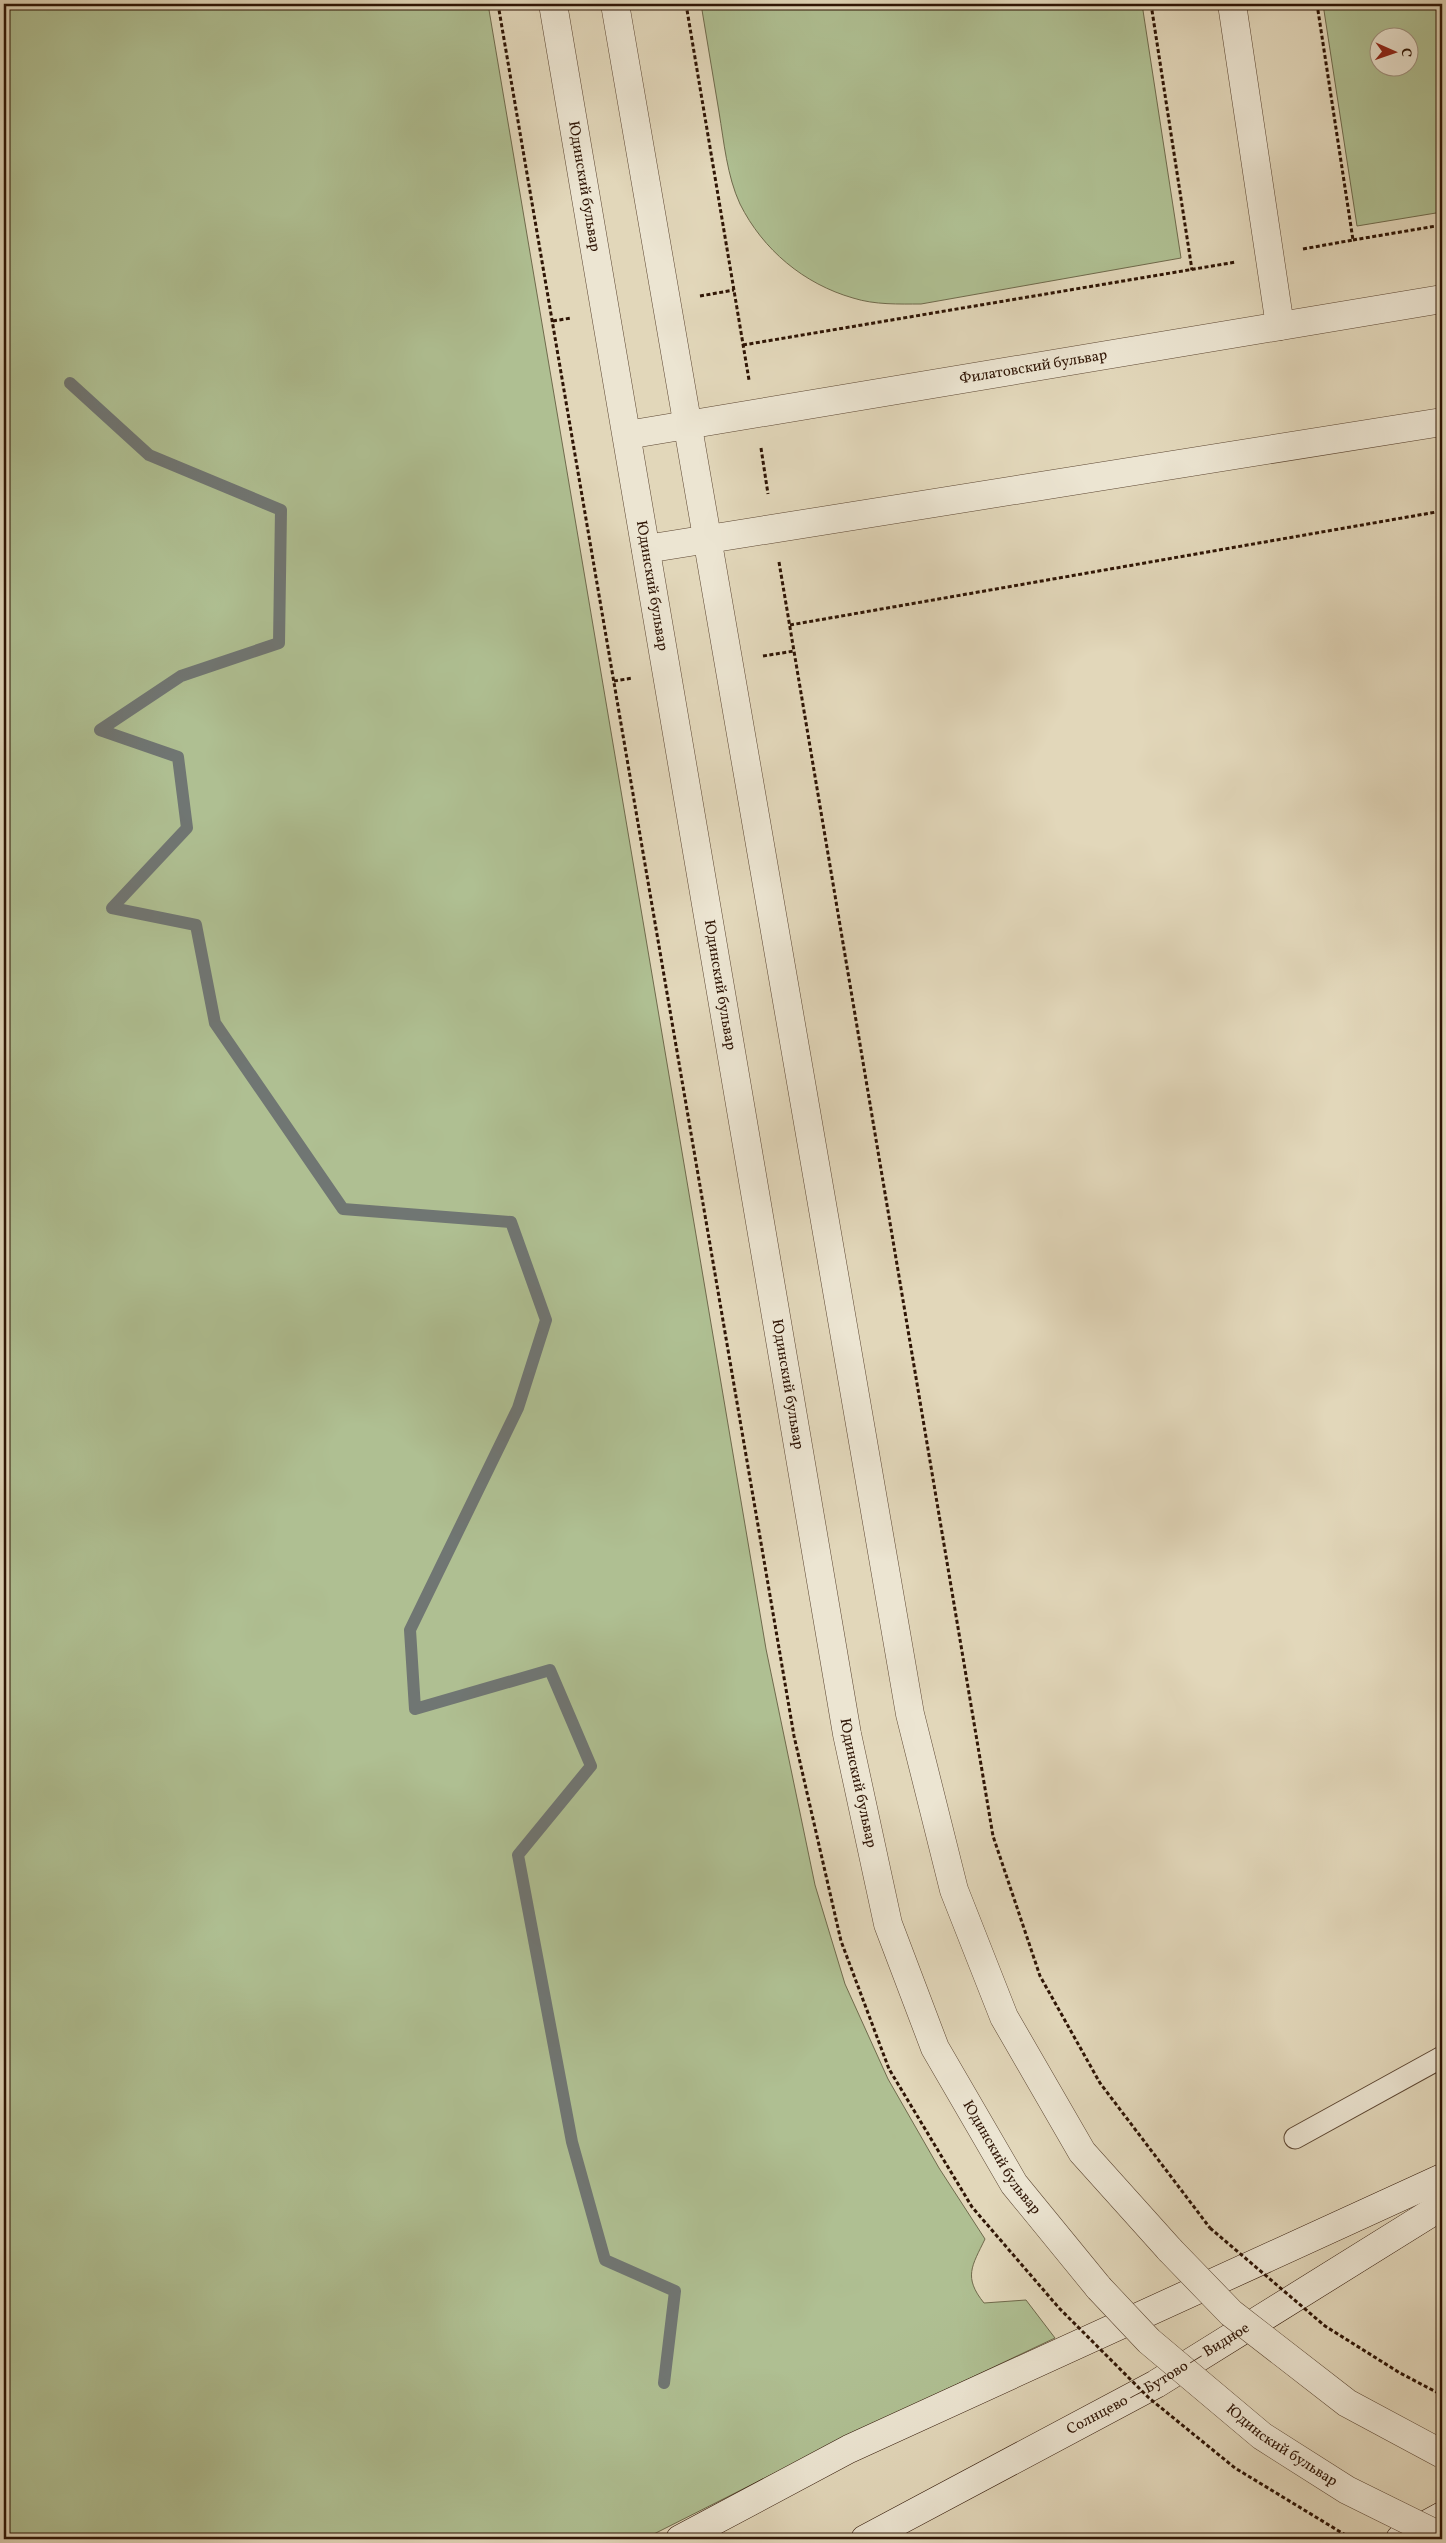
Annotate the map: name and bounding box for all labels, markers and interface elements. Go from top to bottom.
north arrow [1368,28,1418,78]
text: С [1396,48,1415,57]
street label: Юдинский бульвар [563,119,605,253]
street label: Филатовский бульвар [958,345,1109,390]
street label: Юдинский бульвар [630,519,673,653]
street label: Юдинский бульвар [698,918,741,1052]
street label: Юдинский бульвар [766,1317,809,1451]
street label: Юдинский бульвар [834,1717,882,1850]
street label: Юдинский бульвар [957,2096,1046,2219]
street label: Солнцево — Бутово — Видное [1063,2318,1254,2440]
street label: Юдинский бульвар [1221,2399,1342,2492]

